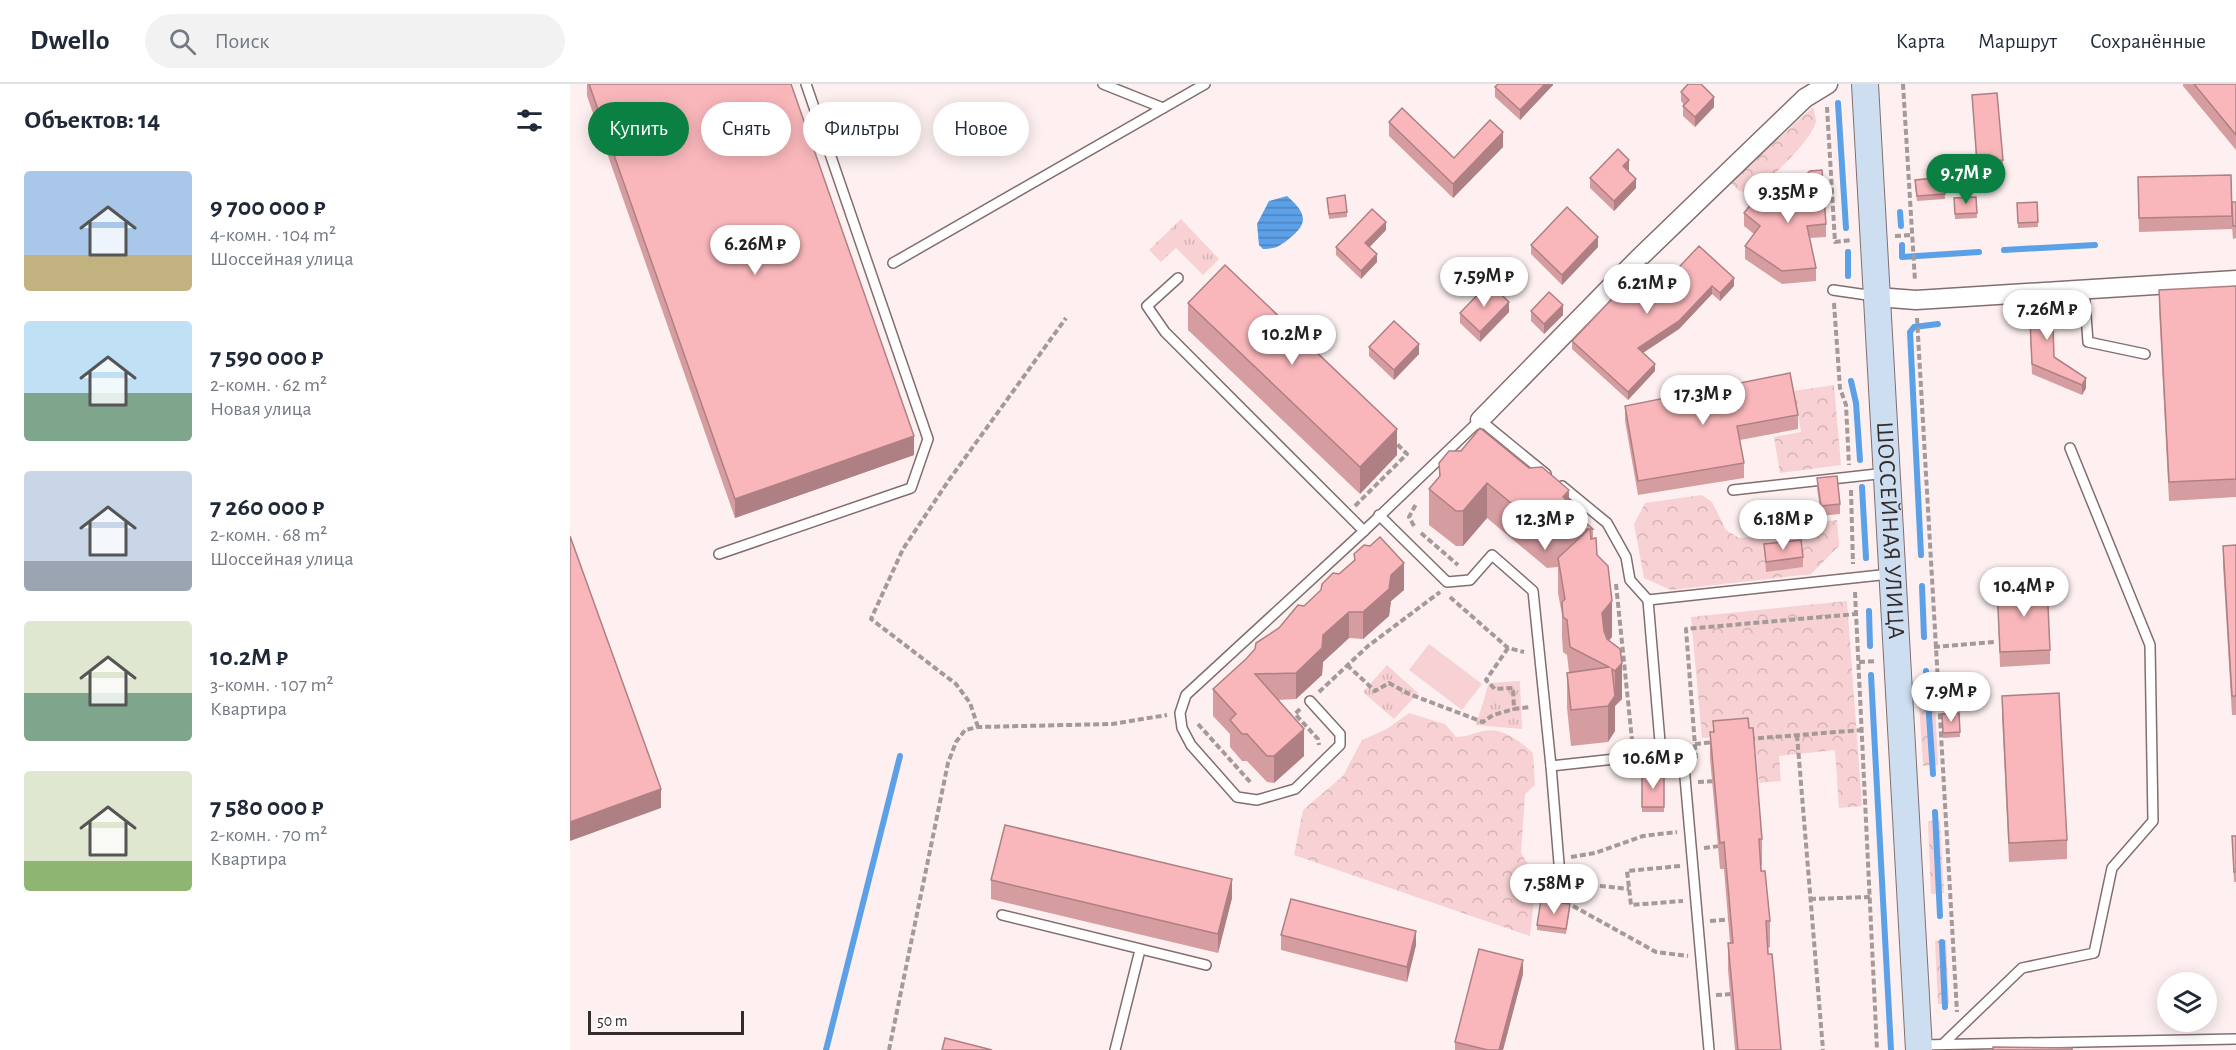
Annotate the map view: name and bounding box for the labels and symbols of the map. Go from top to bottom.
pin: 9.7M ₽ [1917,154,2015,205]
pin: 9.35M ₽ [1733,173,1843,224]
pin: 6.26M ₽ [700,225,810,276]
pin: 7.59M ₽ [1429,257,1539,308]
pin: 6.21M ₽ [1592,264,1702,315]
pin: 7.26M ₽ [1992,290,2102,341]
pin: 10.2M ₽ [1237,315,1347,366]
pin: 17.3M ₽ [1648,375,1758,426]
street label: ШОССЕЙНАЯ УЛИЦА [1872,421,1908,640]
pin: 12.3M ₽ [1490,500,1600,551]
pin: 6.18M ₽ [1728,500,1838,551]
pin: 10.4M ₽ [1969,567,2079,618]
pin: 7.9M ₽ [1902,672,2000,723]
pin: 10.6M ₽ [1598,739,1708,790]
pin: 7.58M ₽ [1499,864,1609,915]
scale bar [588,1008,744,1036]

